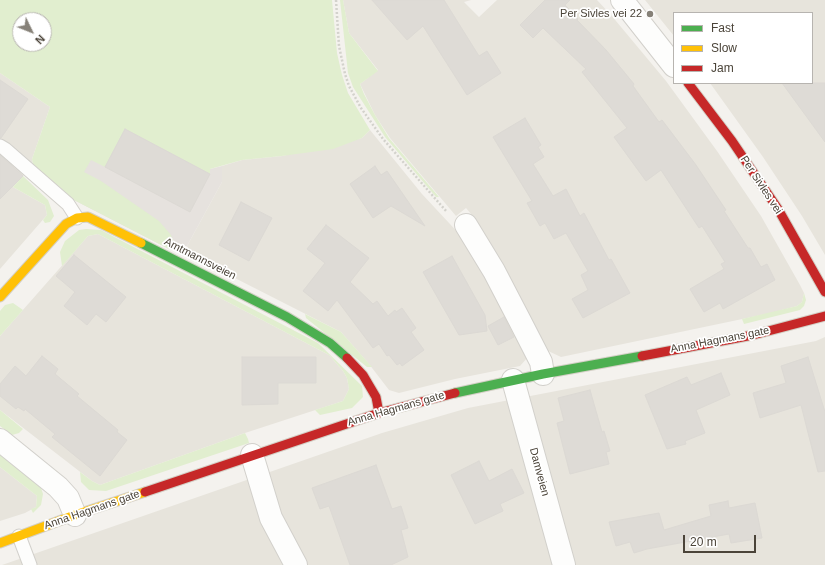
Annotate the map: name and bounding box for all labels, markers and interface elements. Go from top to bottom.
place label: Per Sivles vei 22 [560,7,642,21]
marker: Per Sivles vei 22 [645,9,655,19]
north arrow [12,12,52,52]
legend [673,12,813,84]
text: Fast [711,21,734,35]
text: N [33,32,47,46]
text: Slow [711,41,737,55]
text: Jam [711,61,734,75]
street label: Per Sivles vei [737,153,785,217]
street label: Amtmannsveien [162,235,238,283]
street label: Anna Hagmans gate [670,324,770,356]
street label: Anna Hagmans gate [346,389,446,429]
street label: Damveien [526,446,552,498]
street label: Anna Hagmans gate [42,487,142,533]
scale bar [685,527,758,553]
text: 20 m [690,535,717,549]

